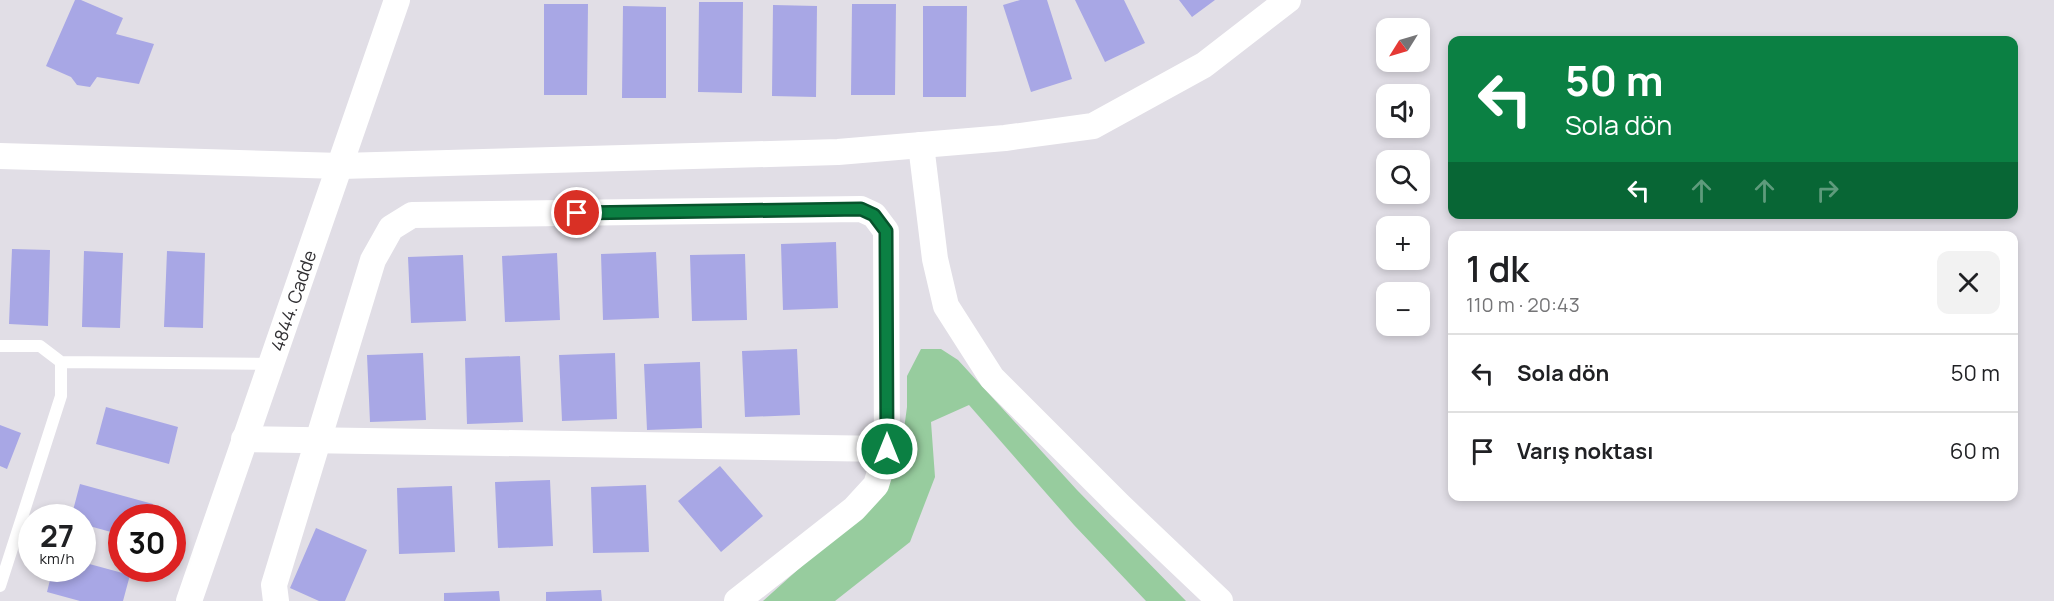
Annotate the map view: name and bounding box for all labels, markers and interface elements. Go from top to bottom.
north arrow [1376,18,1430,72]
map controls [1376,18,1430,336]
text: 50 m [1565,51,1663,109]
icon: left [1466,60,1544,138]
button: sound [1376,84,1430,138]
text: Sola dön [1565,106,1672,143]
button: search [1376,150,1430,204]
icon: left [1622,174,1655,207]
icon: ahead [1685,174,1718,207]
icon: ahead [1748,174,1781,207]
icon: right [1811,174,1844,207]
pin [551,187,602,238]
icon: arrive [560,196,593,229]
button: + [1376,216,1430,270]
text: 1 dk [1466,244,1529,293]
street label: 4844. Cadde [264,247,322,354]
button: close [1937,251,2000,314]
button: − [1376,282,1430,336]
text: 110 m · 20:43 [1466,291,1580,318]
icon: left [1466,357,1499,390]
text: Sola dön [1517,358,1609,388]
text: 50 m [1951,358,2000,388]
position arrow [855,417,919,481]
icon: arrive [1466,435,1499,468]
text: Varış noktası [1517,436,1653,466]
text: 60 m [1950,436,2000,466]
speed limit sign: 30 [108,504,186,582]
text: 27 [40,515,74,556]
text: km/h [40,548,74,569]

